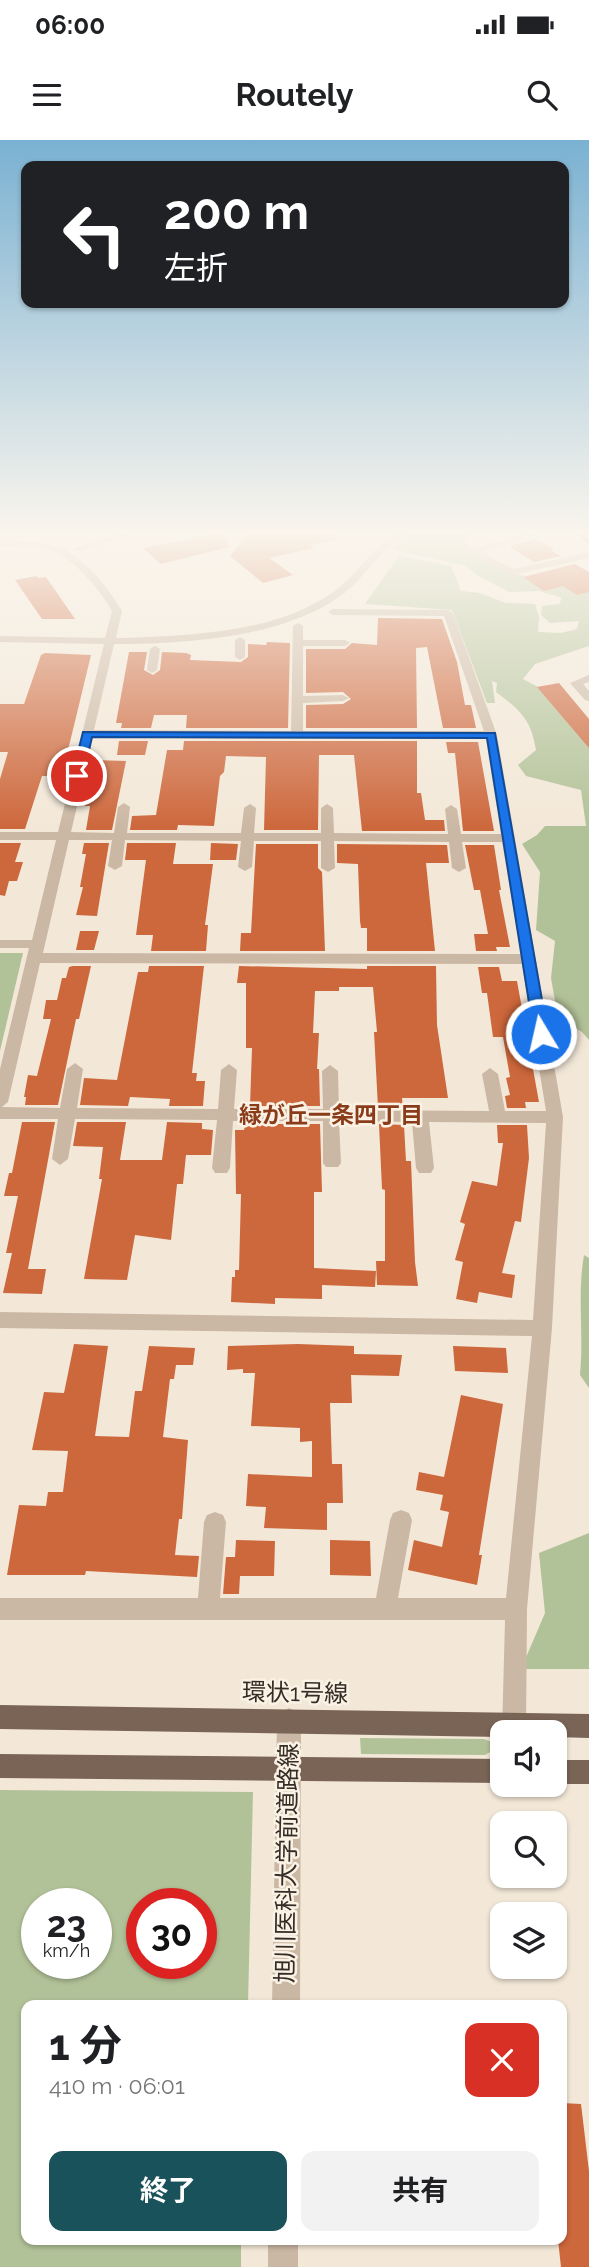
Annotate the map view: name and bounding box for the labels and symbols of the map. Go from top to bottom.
pin [47,746,107,806]
position arrow [504,997,578,1071]
district label: 緑が丘一条四丁目 [239,1101,423,1128]
street label: 環状1号線 [242,1677,348,1708]
street label: 旭川医科大学前道路線 [270,1743,303,1983]
speed limit sign: 30 [126,1888,217,1979]

